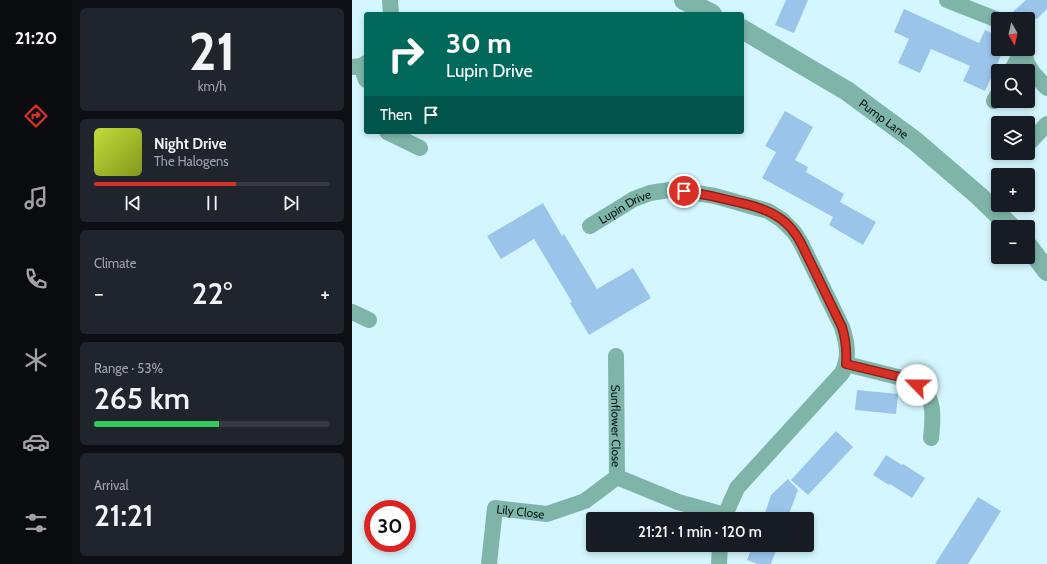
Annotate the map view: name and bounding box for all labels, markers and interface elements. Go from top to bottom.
north arrow [991,12,1035,56]
map controls [991,12,1035,264]
text: 21 [189,20,235,83]
text: 30 m [446,26,512,60]
text: 21:20 [15,27,57,49]
icon: right [380,28,432,80]
text: Lupin Drive [446,60,533,82]
button: search [991,64,1035,108]
text: km/h [198,78,226,94]
street label: Pump Lane [856,95,912,141]
icon: directions [22,102,50,130]
icon: arrive [420,104,442,126]
text: Then [380,106,412,124]
button: layers [991,116,1035,160]
text: Night Drive [154,135,227,153]
text: The Halogens [154,153,229,169]
button: + [991,168,1035,212]
pin [667,174,701,208]
icon: arrive [673,180,695,202]
icon: music [22,184,50,212]
street label: Lupin Drive [596,186,653,227]
icon: previous [122,192,144,214]
icon: pause [201,192,223,214]
icon: next [280,192,302,214]
button: − [991,220,1035,264]
text: Climate [94,255,136,271]
icon: phone [22,265,50,293]
text: 22° [192,275,232,312]
text: − [94,280,104,307]
text: + [320,280,330,307]
icon: climate [22,346,50,374]
text: Range · 53% [94,360,163,376]
position arrow [896,364,938,406]
text: 265 km [94,380,190,417]
street label: Sunflower Close [609,385,624,467]
icon: car [22,428,50,456]
text: Arrival [94,477,129,493]
text: 21:21 [94,497,153,534]
speed limit sign: 30 [364,500,416,552]
street label: Lily Close [496,501,545,521]
icon: filters [22,509,50,537]
text: 21:21 · 1 min · 120 m [638,523,762,541]

